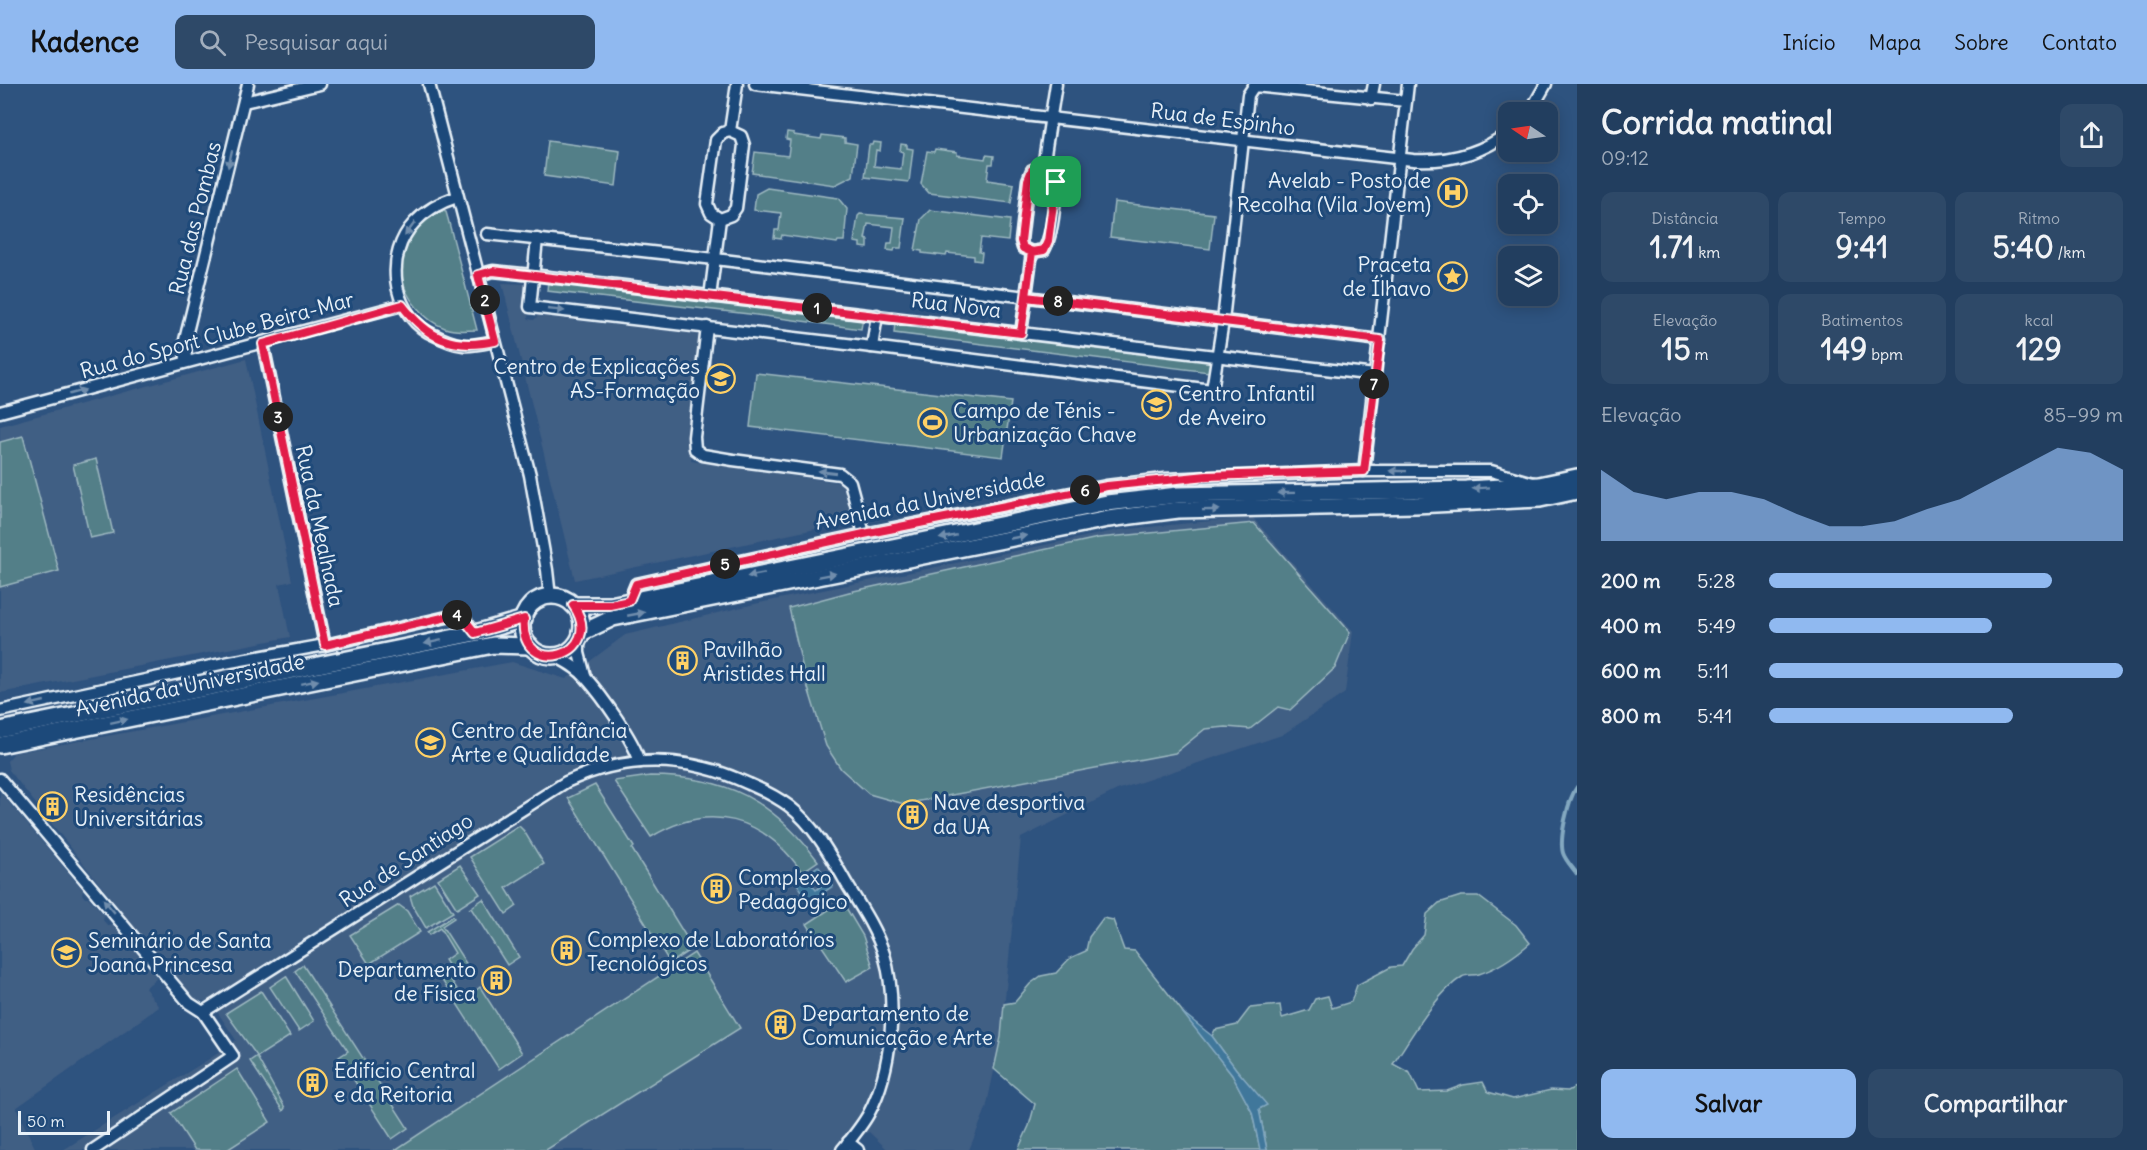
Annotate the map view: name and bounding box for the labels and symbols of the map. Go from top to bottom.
street label: Rua de Espinho [1149,97,1297,141]
north arrow [1498,102,1558,162]
street label: Rua das Pombas [163,139,227,297]
one-way arrow [225,150,235,168]
pin [1030,156,1081,207]
place label: Avelab - Posto de Recolha (Vila Jovem) [1237,167,1431,218]
hospital icon: Avelab - Posto de Recolha (Vila Jovem) [1436,176,1468,208]
one-way arrow [404,221,416,237]
place label: Praceta de Ílhavo [1342,251,1431,302]
place icon: Praceta de Ílhavo [1436,260,1468,292]
street label: Rua do Sport Clube Beira-Mar [77,285,357,385]
pin: 2 [470,285,500,315]
street label: Rua Nova [909,286,1003,324]
pin: 8 [1043,286,1073,316]
pin: 1 [802,293,832,323]
one-way arrow [546,306,565,315]
place label: Centro de Explicações AS-Formação [493,353,700,404]
school or university icon: Centro de Explicações AS-Formação [705,362,737,394]
pin: 7 [1359,369,1389,399]
place label: Centro Infantil de Aveiro [1178,380,1315,431]
one-way arrow [68,386,86,396]
school or university icon: Centro Infantil de Aveiro [1141,389,1173,421]
place label: Campo de Ténis - Urbanização Chave [953,397,1137,448]
pin: 3 [263,402,293,432]
sports icon: Campo de Ténis - Urbanização Chave [916,406,948,438]
street label: Rua da Mealhada [290,442,350,610]
street label: Avenida da Universidade [813,464,1047,536]
one-way arrow [1389,466,1408,476]
one-way arrow [818,468,837,477]
pin: 6 [1070,475,1100,505]
one-way arrow [1471,483,1490,493]
one-way arrow [1276,488,1295,498]
one-way arrow [1201,505,1220,514]
one-way arrow [1009,532,1028,541]
one-way arrow [938,533,957,542]
pin: 5 [710,549,740,579]
one-way arrow [818,570,837,579]
one-way arrow [747,571,766,580]
pin: 4 [442,600,472,630]
one-way arrow [626,609,645,618]
place label: Pavilhão Aristides Hall [703,636,826,687]
one-way arrow [423,638,442,647]
building icon: Pavilhão Aristides Hall [666,645,698,677]
street label: Avenida da Universidade [73,648,307,722]
one-way arrow [301,676,319,686]
one-way arrow [26,699,45,708]
one-way arrow [110,716,129,725]
place label: Centro de Infância Arte e Qualidade [451,717,628,768]
school or university icon: Centro de Infância Arte e Qualidade [414,726,446,758]
place label: Residências Universitárias [74,781,203,832]
place label: Nave desportiva da UA [933,789,1085,840]
building icon: Residências Universitárias [37,790,69,822]
building icon: Nave desportiva da UA [896,798,928,830]
street label: Rua de Santiago [334,807,478,913]
place label: Complexo Pedagógico [738,864,848,915]
building icon: Complexo Pedagógico [701,873,733,905]
one-way arrow [103,899,116,914]
place label: Complexo de Laboratórios Tecnológicos [587,926,835,977]
place label: Seminário de Santa Joana Princesa [88,927,272,978]
building icon: Complexo de Laboratórios Tecnológicos [550,935,582,967]
school or university icon: Seminário de Santa Joana Princesa [51,936,83,968]
place label: Departamento de Física [338,956,476,1007]
building icon: Departamento de Física [481,965,513,997]
place label: Departamento de Comunicação e Arte [802,1000,993,1051]
building icon: Departamento de Comunicação e Arte [765,1009,797,1041]
place label: Edifício Central e da Reitoria [334,1057,476,1108]
building icon: Edifício Central e da Reitoria [297,1066,329,1098]
scale bar [18,1108,110,1136]

